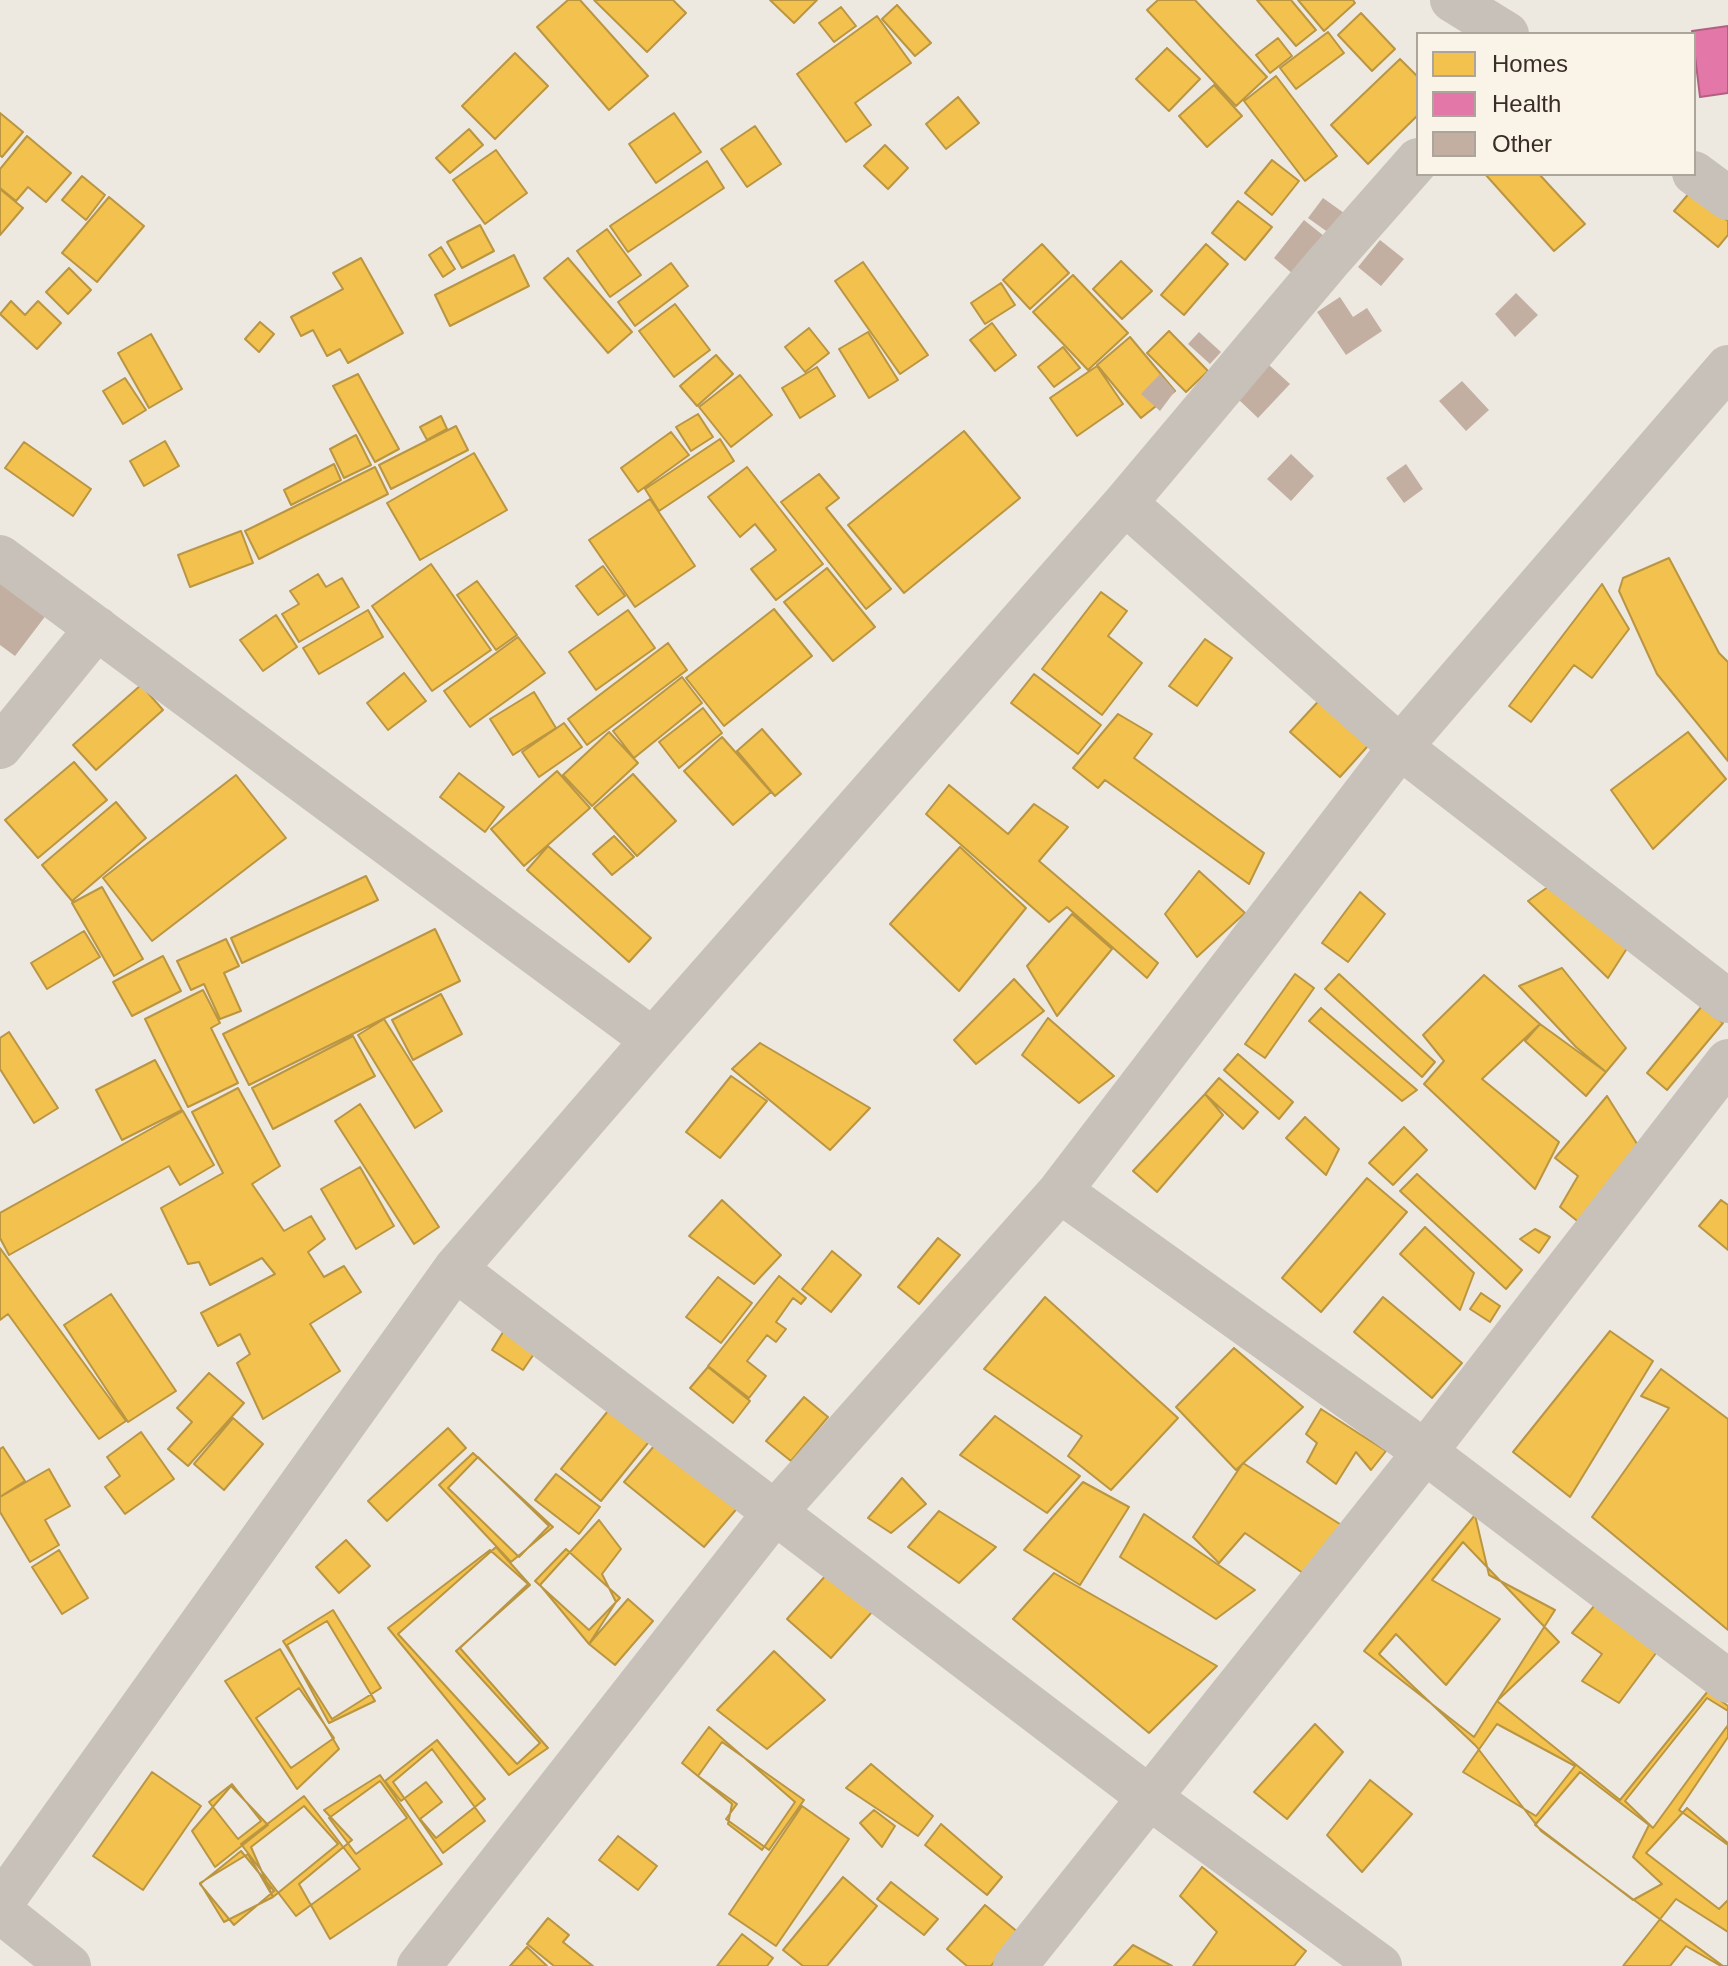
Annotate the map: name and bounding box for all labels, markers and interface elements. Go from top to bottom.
legend [1416,32,1696,176]
text: Homes [1492,50,1568,77]
text: Health [1492,90,1561,117]
text: Other [1492,130,1552,157]

